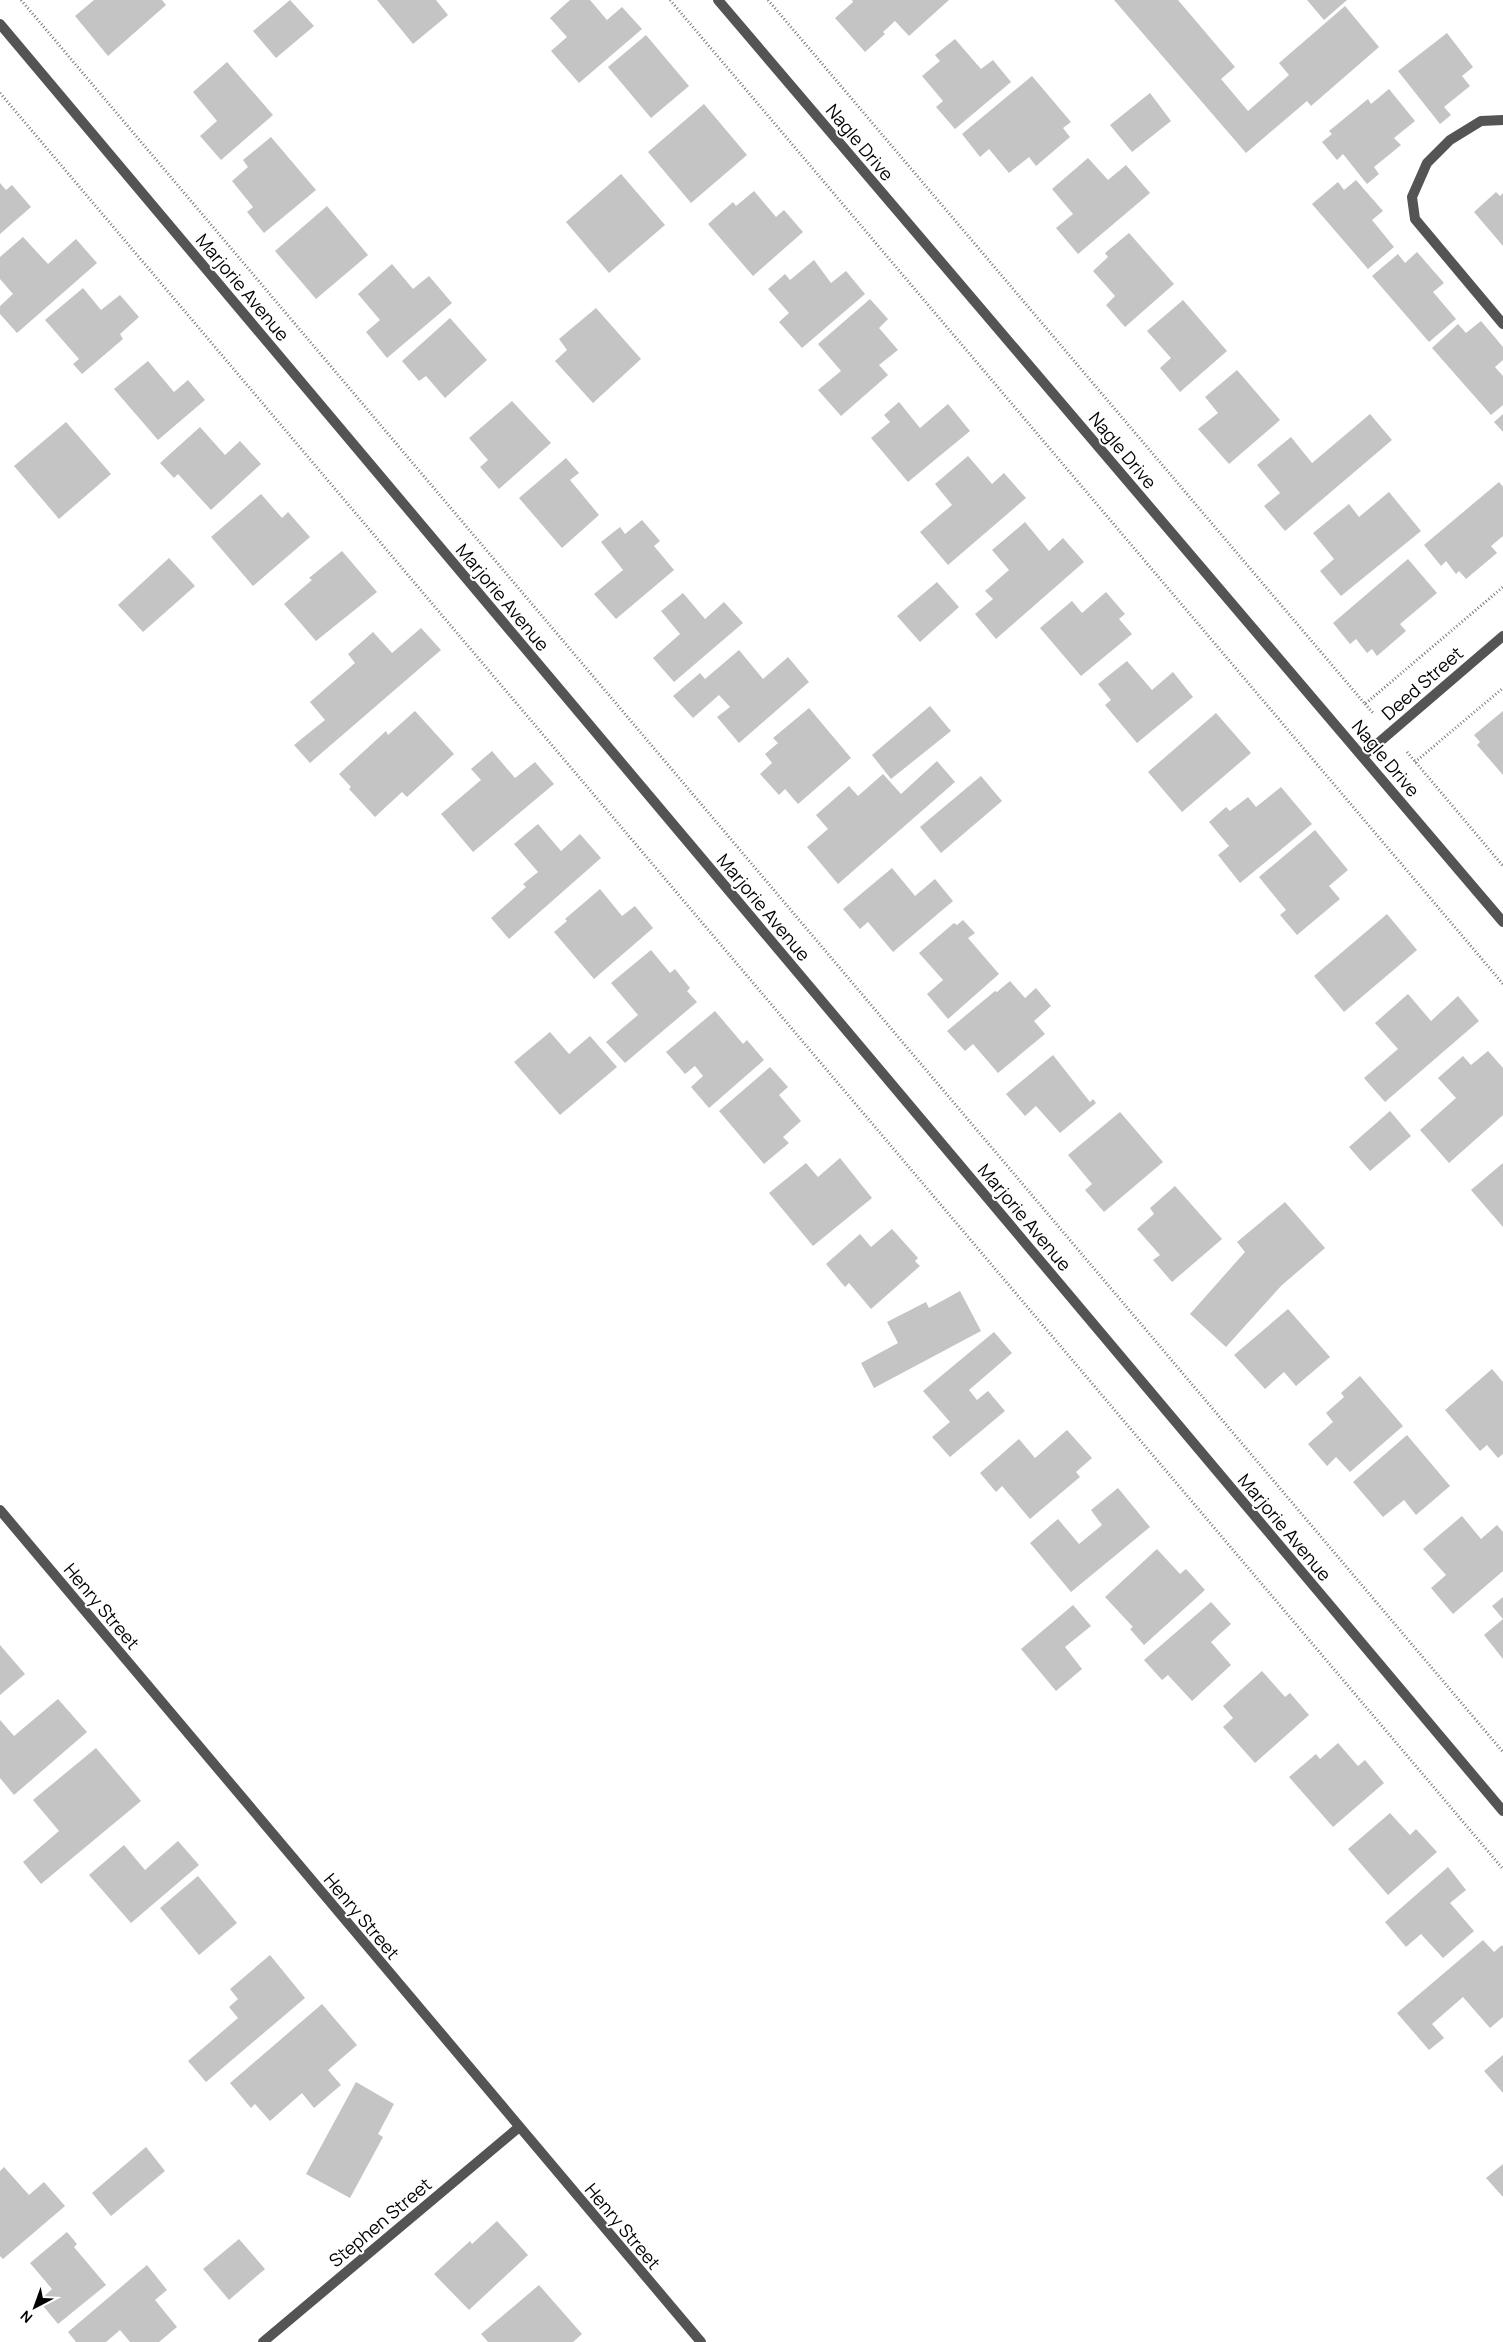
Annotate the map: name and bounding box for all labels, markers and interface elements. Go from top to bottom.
street label: Nagle Drive [821,99,899,185]
street label: Marjorie Avenue [191,228,295,346]
street label: Nagle Drive [1084,407,1162,493]
street label: Marjorie Avenue [451,538,555,656]
street label: Deed Street [1376,641,1468,725]
street label: Nagle Drive [1347,715,1425,801]
street label: Marjorie Avenue [712,848,816,966]
street label: Marjorie Avenue [973,1158,1077,1276]
street label: Marjorie Avenue [1233,1468,1337,1586]
street label: Henry Street [59,1558,145,1654]
street label: Henry Street [319,1868,405,1964]
street label: Stephen Street [324,2172,436,2272]
street label: Henry Street [580,2178,666,2274]
north arrow [10,2282,60,2332]
text: N [16,2307,36,2328]

